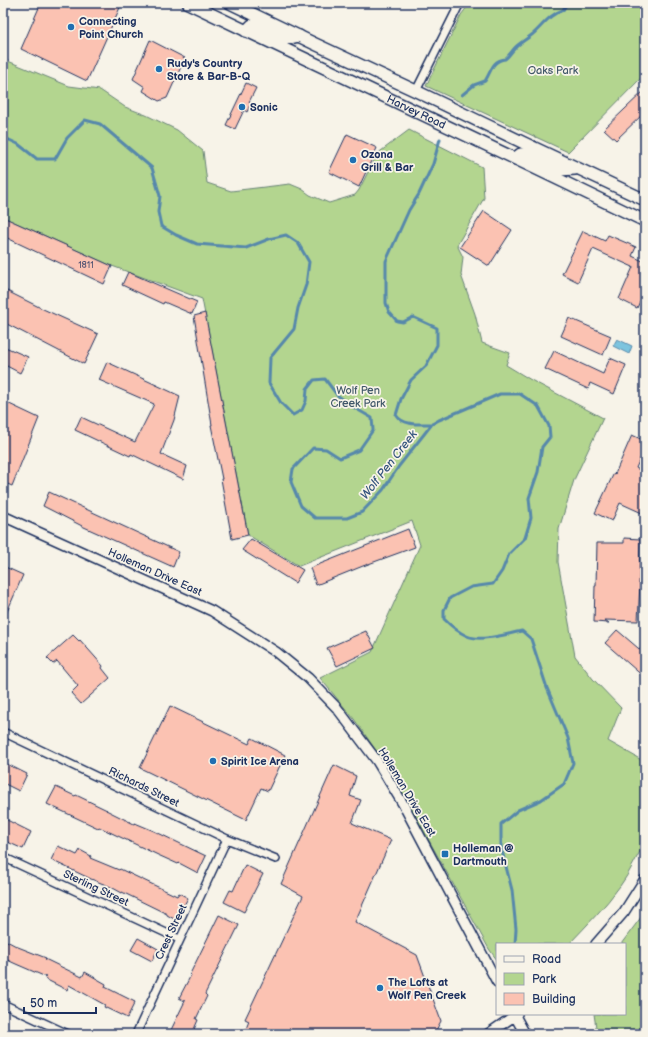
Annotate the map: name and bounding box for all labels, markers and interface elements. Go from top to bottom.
place label: Connecting Point Church [79,15,143,41]
marker: Connecting Point Church [66,22,76,32]
place label: Rudy's Country Store & Bar-B-Q [167,57,251,83]
marker: Rudy's Country Store & Bar-B-Q [154,64,164,74]
park label: Oaks Park [528,64,579,77]
street label: Harvey Road [385,92,448,131]
place label: Sonic [250,101,278,114]
marker: Sonic [237,102,247,112]
place label: Ozona Grill & Bar [361,148,414,174]
marker: Ozona Grill & Bar [348,155,358,165]
house number: 1811 [78,260,94,271]
park label: Wolf Pen Creek Park [330,384,386,410]
water label: Wolf Pen Creek [357,426,421,503]
street label: Holleman Drive East [106,545,204,599]
street label: Holleman Drive East [375,745,439,839]
place label: Spirit Ice Arena [221,755,299,768]
marker: Spirit Ice Arena [208,756,218,766]
street label: Richards Street [107,764,182,810]
place label: Holleman @ Dartmouth [453,842,514,868]
marker: Holleman @ Dartmouth [440,849,450,859]
street label: Sterling Street [61,867,131,909]
street label: Crest Street [152,902,190,962]
legend [496,943,626,1015]
text: Road [532,952,561,967]
text: Park [532,972,556,987]
place label: The Lofts at Wolf Pen Creek [388,976,466,1002]
marker: The Lofts at Wolf Pen Creek [375,983,385,993]
scale bar [24,989,96,1015]
text: Building [532,992,576,1007]
text: 50 m [30,996,57,1011]

